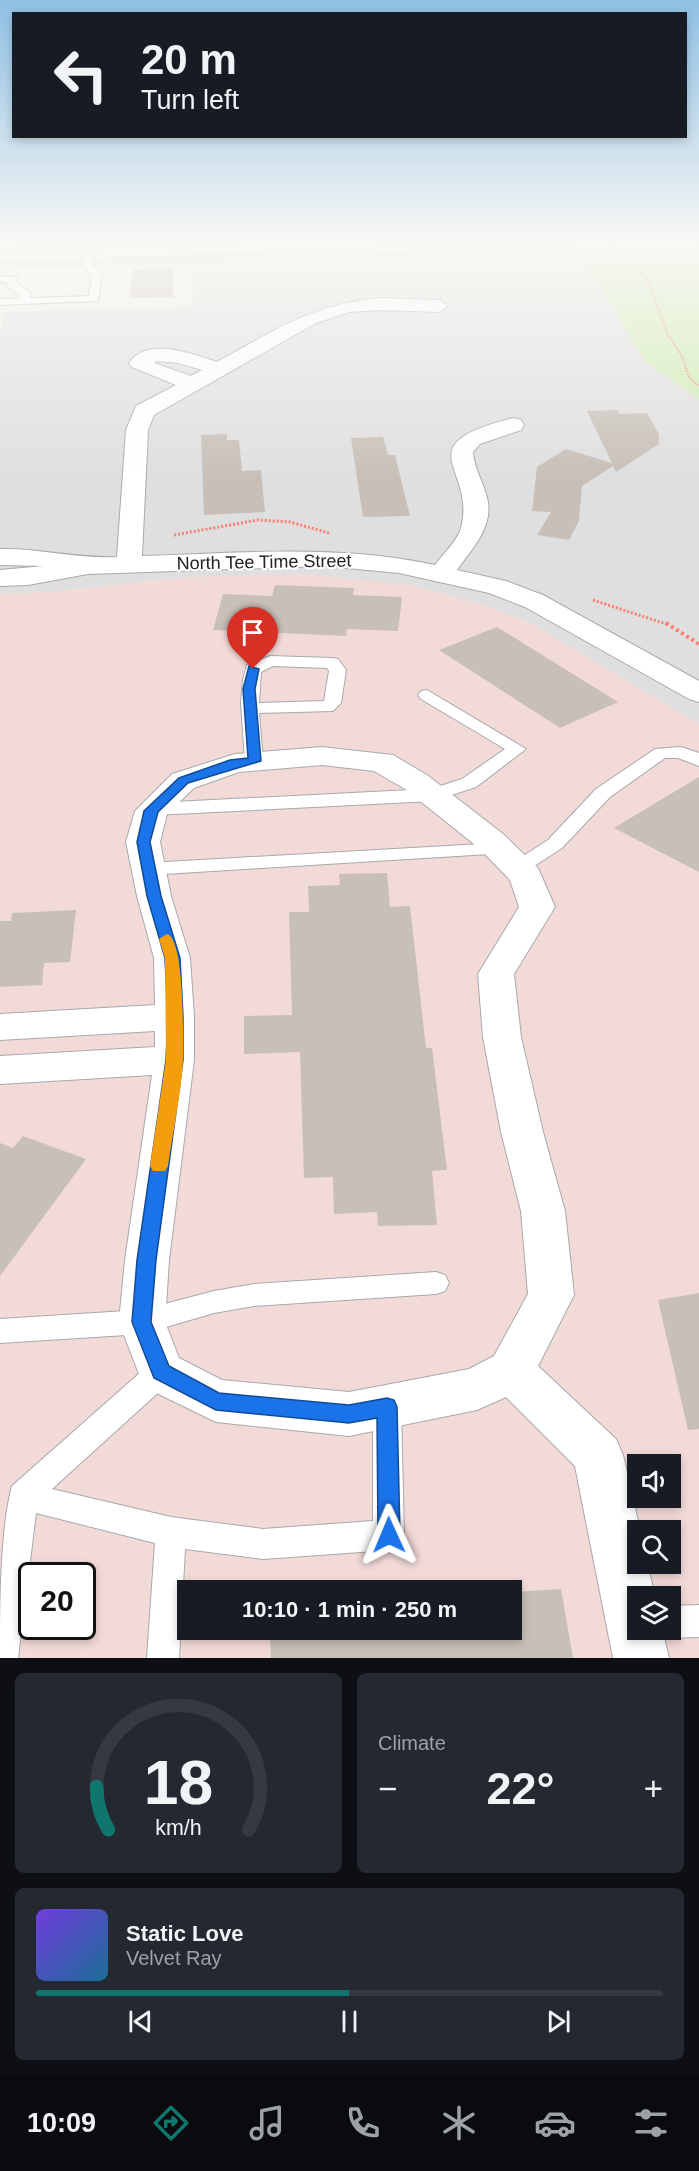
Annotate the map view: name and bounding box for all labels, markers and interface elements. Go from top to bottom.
icon: left [42,36,120,114]
text: 20 m [141,36,237,83]
text: Turn left [141,85,239,115]
street label: North Tee Time Street [176,550,352,574]
pin [227,607,278,669]
icon: arrive [236,616,269,649]
map controls [627,1454,681,1640]
button: sound [627,1454,681,1508]
position arrow [357,1503,421,1567]
button: search [627,1520,681,1574]
speed limit sign: 20 [18,1562,96,1640]
button: layers [627,1586,681,1640]
text: 10:10 · 1 min · 250 m [242,1597,457,1622]
text: Climate [378,1732,446,1754]
text: 18 [144,1748,213,1817]
text: 22° [486,1763,555,1814]
text: − [378,1770,397,1807]
text: + [644,1770,663,1807]
text: km/h [155,1816,202,1840]
text: Static Love [126,1921,243,1946]
text: Velvet Ray [126,1947,222,1969]
icon: previous [124,2005,157,2038]
icon: pause [333,2005,366,2038]
icon: next [542,2005,575,2038]
icon: directions [150,2102,192,2144]
icon: music [246,2102,288,2144]
icon: phone [342,2102,384,2144]
icon: climate [438,2102,480,2144]
icon: car [534,2102,576,2144]
icon: filters [630,2102,672,2144]
text: 10:09 [27,2108,96,2138]

